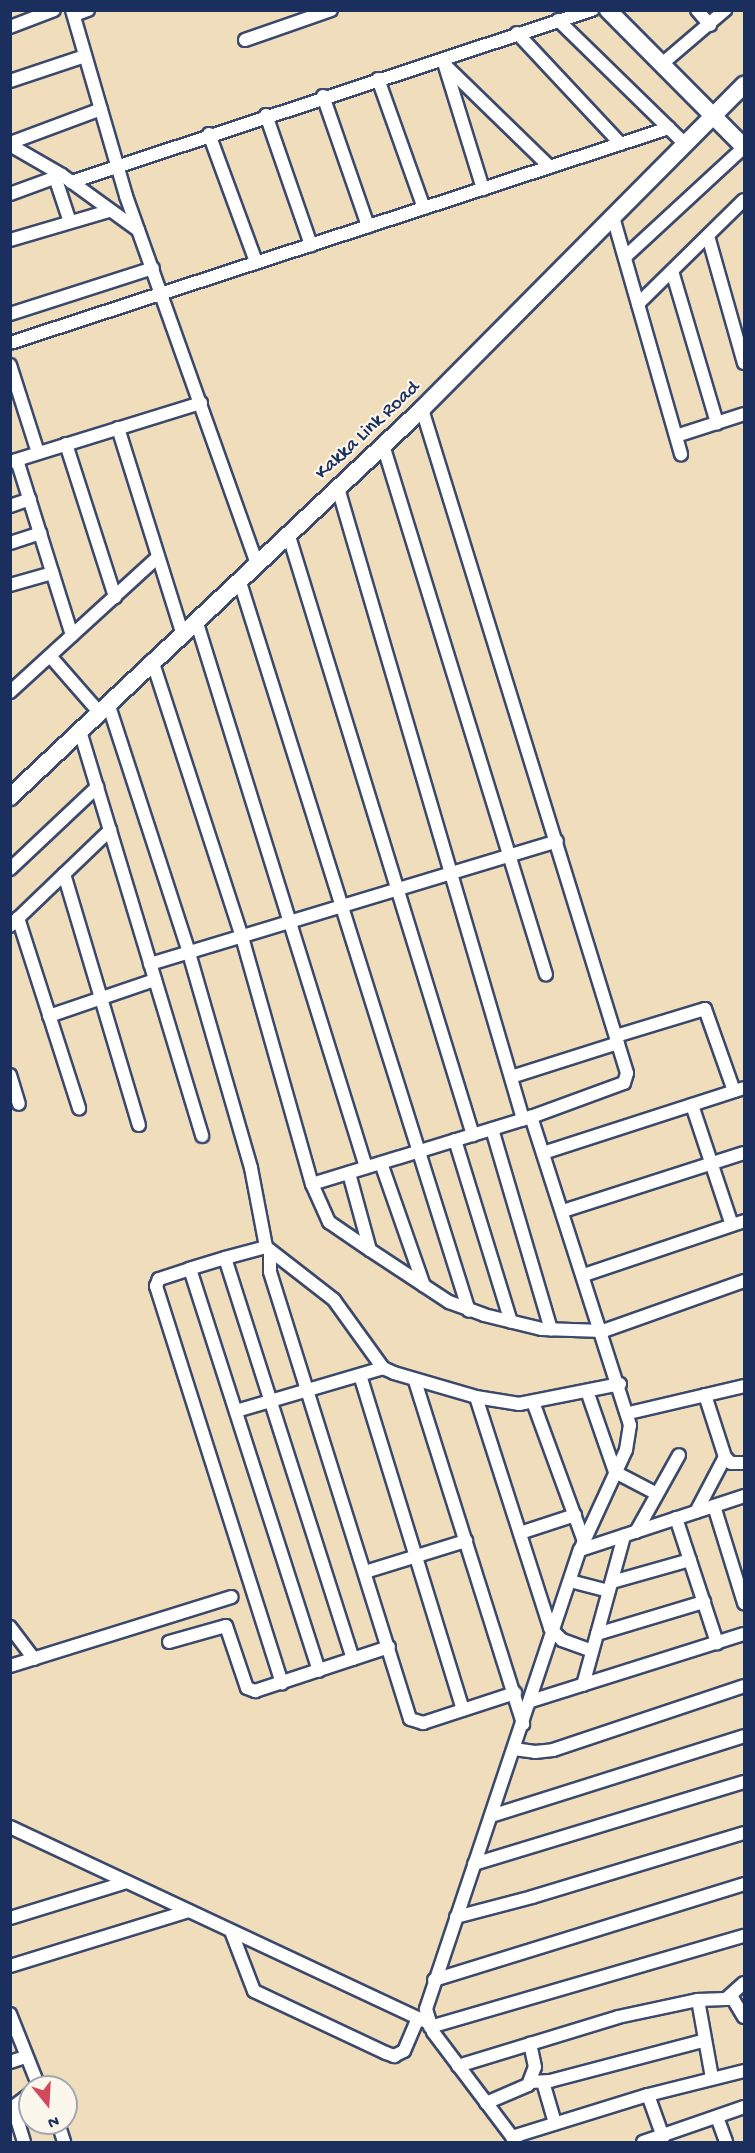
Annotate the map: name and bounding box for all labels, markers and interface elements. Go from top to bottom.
street label: Kakka Link Road [311,376,425,486]
north arrow [18,2075,78,2135]
text: N [45,2110,61,2131]

